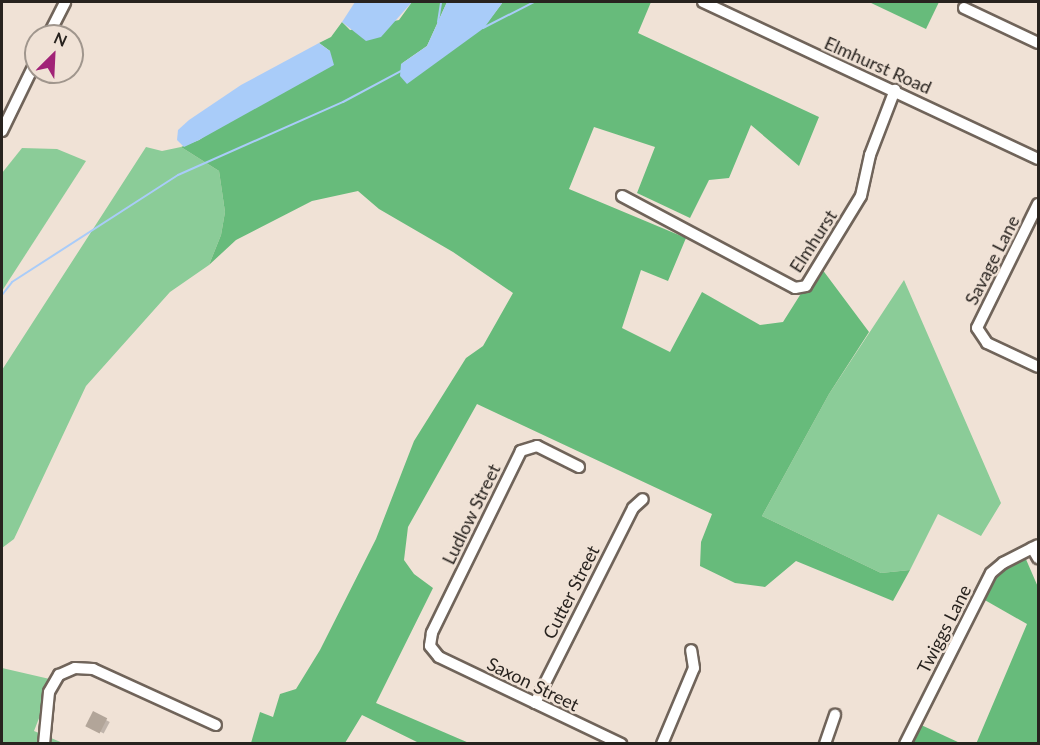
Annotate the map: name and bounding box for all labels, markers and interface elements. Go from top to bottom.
north arrow [24,24,84,84]
text: N [51,28,70,50]
street label: Elmhurst Road [821,32,935,98]
street label: Elmhurst [785,206,841,276]
street label: Savage Lane [960,212,1024,308]
street label: Ludlow Street [437,460,505,568]
street label: Cutter Street [538,542,604,642]
street label: Twiggs Lane [913,581,975,677]
street label: Saxon Street [484,653,582,715]

